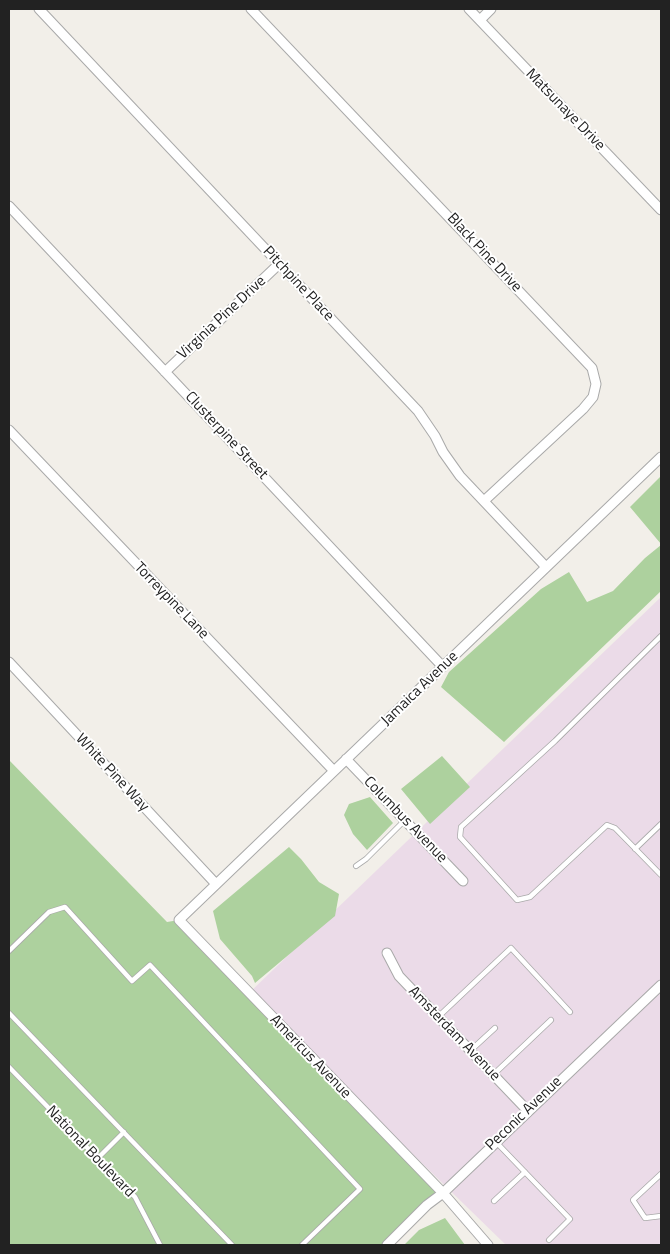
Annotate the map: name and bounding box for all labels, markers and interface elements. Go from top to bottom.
street label: Matsunaye Drive [521,65,609,155]
street label: Black Pine Drive [443,210,525,296]
street label: Pitchpine Place [259,243,337,325]
street label: Virginia Pine Drive [174,272,270,364]
street label: Clusterpine Street [181,388,271,484]
street label: Torreypine Lane [130,559,212,643]
street label: Jamaica Avenue [378,648,462,730]
street label: White Pine Way [71,730,153,816]
street label: Columbus Avenue [359,773,451,867]
street label: Amsterdam Avenue [404,983,504,1085]
street label: Americus Avenue [266,1011,354,1103]
street label: Peconic Avenue [482,1073,566,1155]
street label: National Boulevard [42,1103,138,1201]

